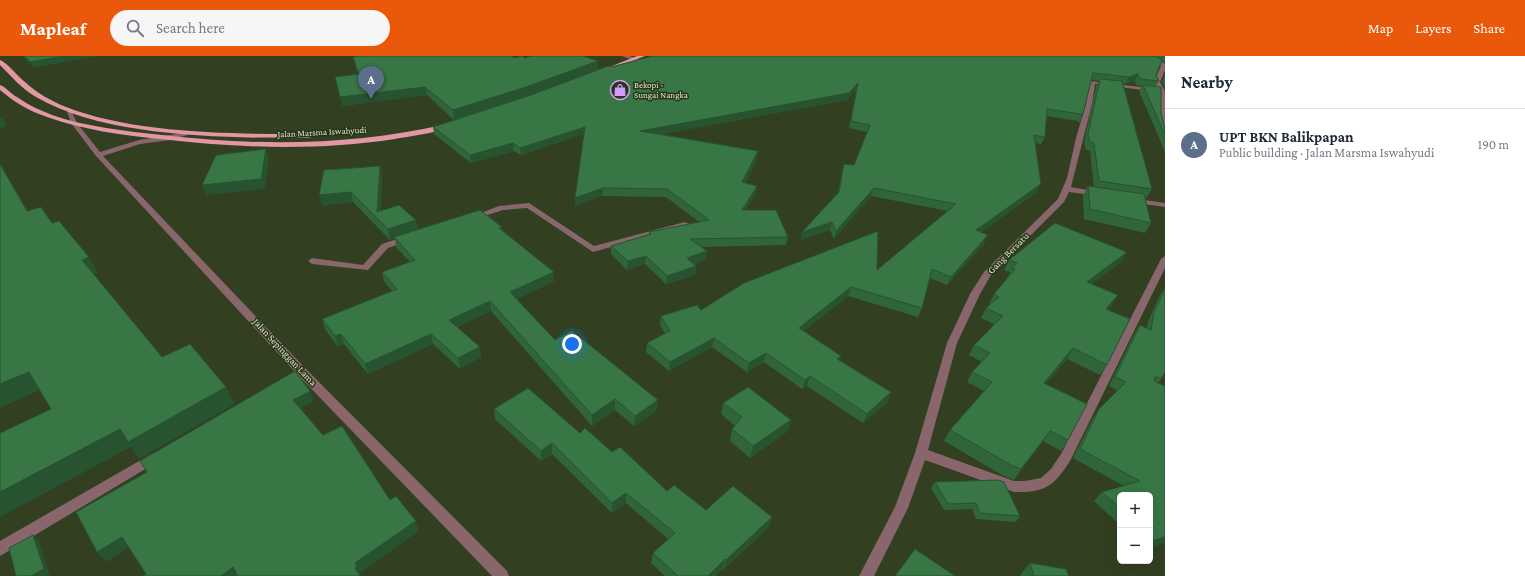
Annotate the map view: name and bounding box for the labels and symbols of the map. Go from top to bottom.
pin: A [358,66,384,99]
shop icon: Bekopi - Sungai Nangka [609,79,631,101]
place label: Bekopi - Sungai Nangka [634,80,688,100]
street label: Jalan Marsma Iswahyudi [276,125,367,139]
street label: Gang Bersatu [985,230,1031,276]
street label: Jalan Sepinggan Lama [250,315,319,388]
your location [562,334,582,354]

